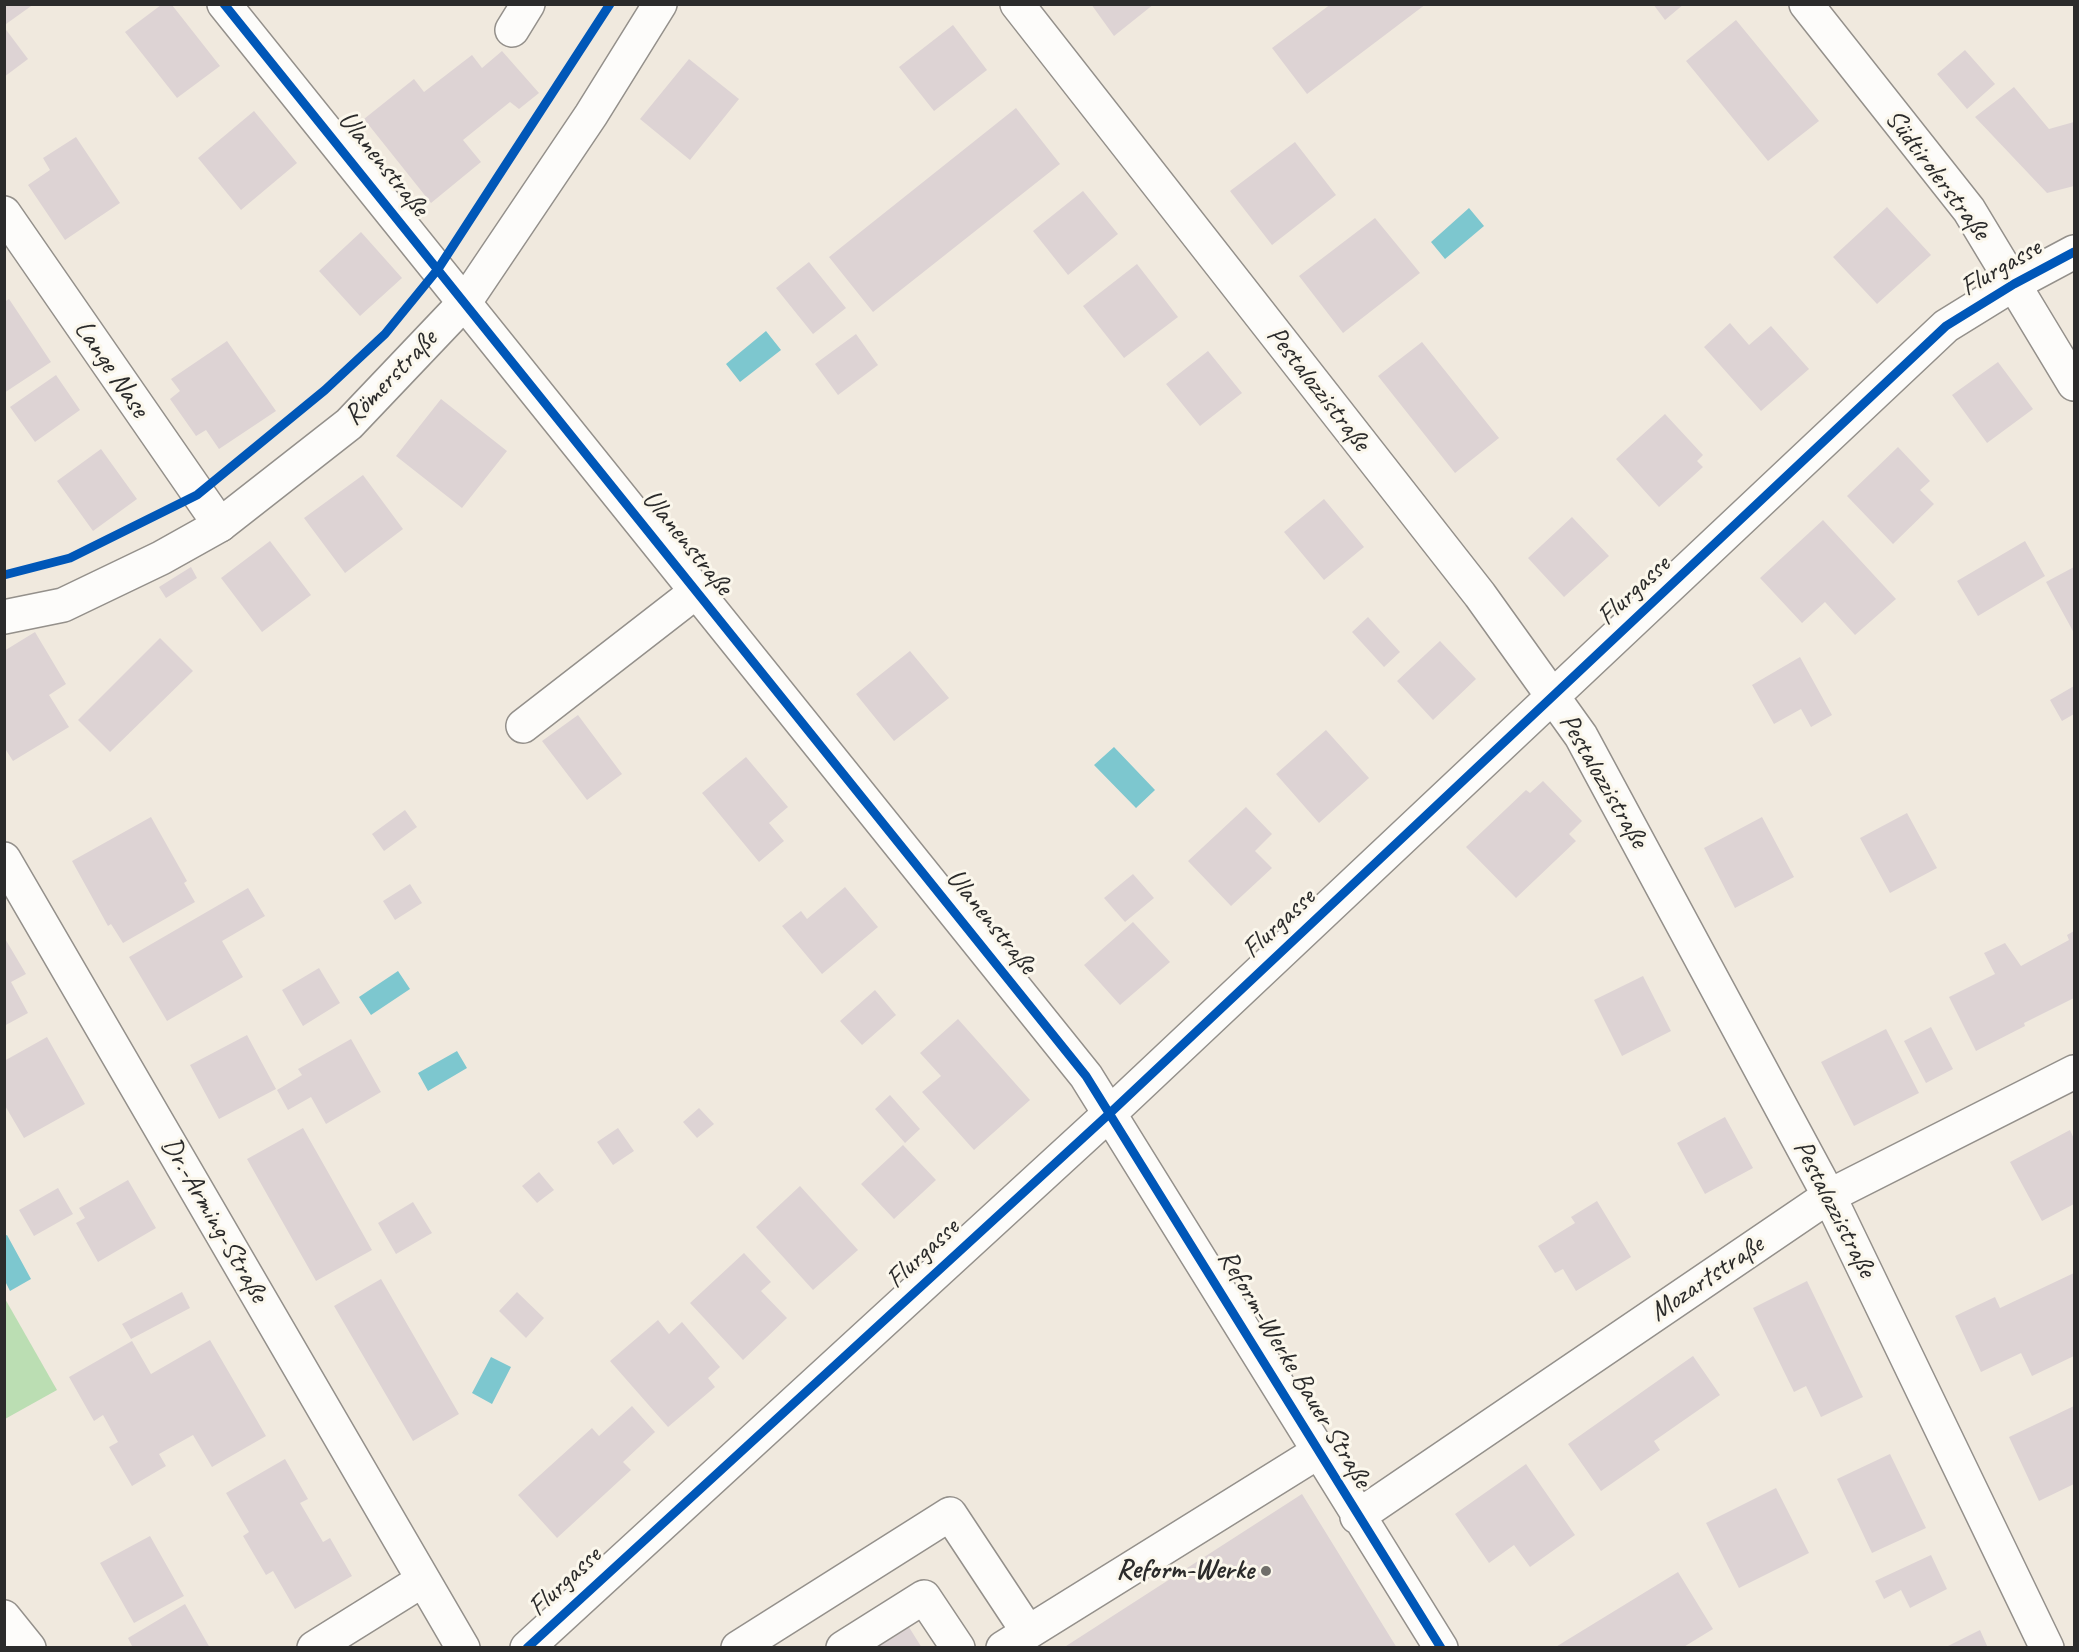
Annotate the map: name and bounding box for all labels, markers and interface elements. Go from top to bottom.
street label: Südtirolerstraße [1877,103,1997,247]
street label: Ulanenstraße [330,104,436,224]
street label: Flurgasse [1955,231,2047,305]
street label: Lange Nase [66,314,156,424]
street label: Pestalozzistraße [1259,320,1377,458]
street label: Römerstraße [337,323,445,433]
street label: Ulanenstraße [634,483,740,603]
street label: Flurgasse [1590,549,1678,633]
street label: Pestalozzistraße [1551,708,1655,854]
street label: Ulanenstraße [938,862,1044,982]
street label: Flurgasse [1235,882,1323,966]
street label: Dr.-Arming-Straße [153,1131,275,1309]
street label: Pestalozzistraße [1785,1135,1883,1283]
street label: Flurgasse [879,1212,967,1296]
street label: Mozartstraße [1644,1229,1770,1329]
street label: Reform-Werke Bauer Straße [1210,1244,1378,1494]
street label: Flurgasse [521,1540,609,1624]
place label: Reform-Werke [1116,1554,1254,1588]
marker: Reform-Werke [1259,1564,1273,1578]

